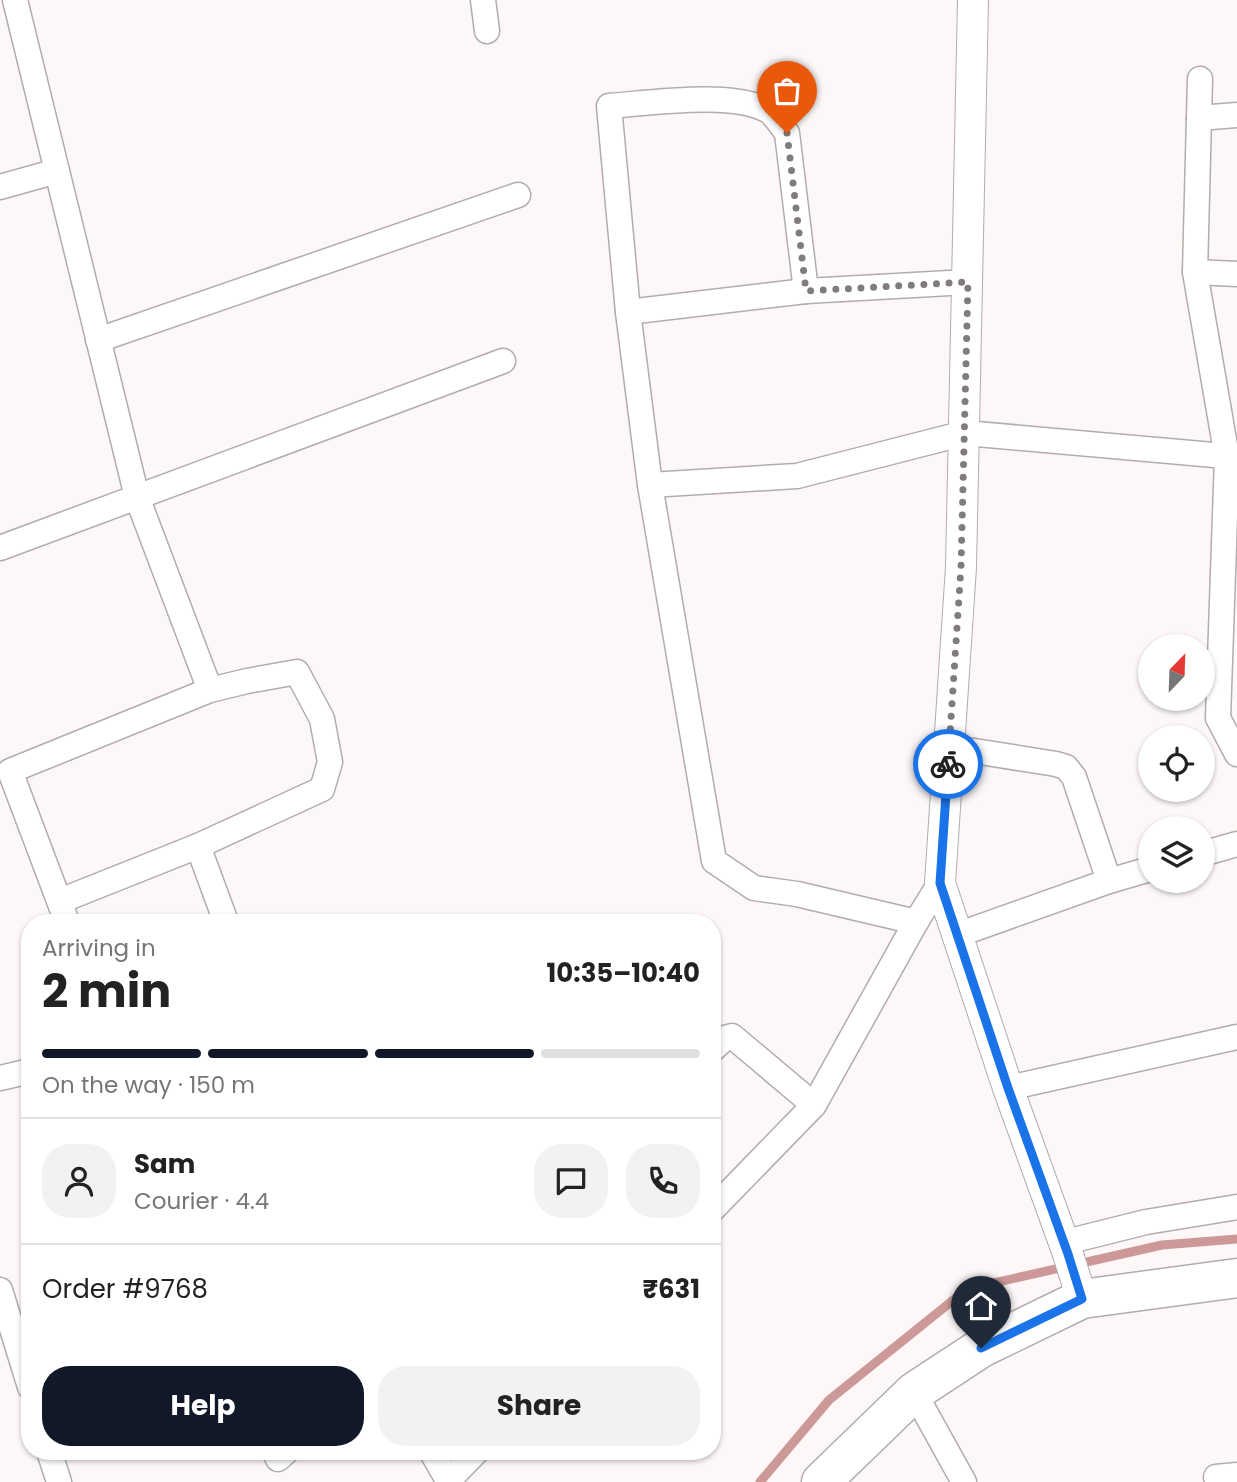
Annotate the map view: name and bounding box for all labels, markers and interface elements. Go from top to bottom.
pin [757,61,817,133]
icon: bag [768,72,806,110]
north arrow [1138,634,1214,710]
map controls [1138,634,1215,893]
button: locate [1138,725,1215,802]
courier [913,729,983,799]
icon: bike [929,745,967,783]
button: layers [1138,816,1215,893]
text: Arriving in [42,932,156,964]
text: 10:35–10:40 [547,955,700,991]
text: 2 min [42,959,171,1023]
text: On the way · 150 m [42,1069,255,1101]
button: person [42,1144,116,1218]
button: chat [534,1144,608,1218]
button: phone [626,1144,700,1218]
text: Sam [134,1146,195,1182]
text: Courier · 4.4 [134,1185,269,1217]
text: Order #9768 [42,1271,208,1307]
text: ₹631 [642,1271,700,1307]
pin [951,1276,1011,1348]
icon: home [962,1287,1000,1325]
button: Help [42,1366,364,1446]
button: Share [378,1366,700,1446]

